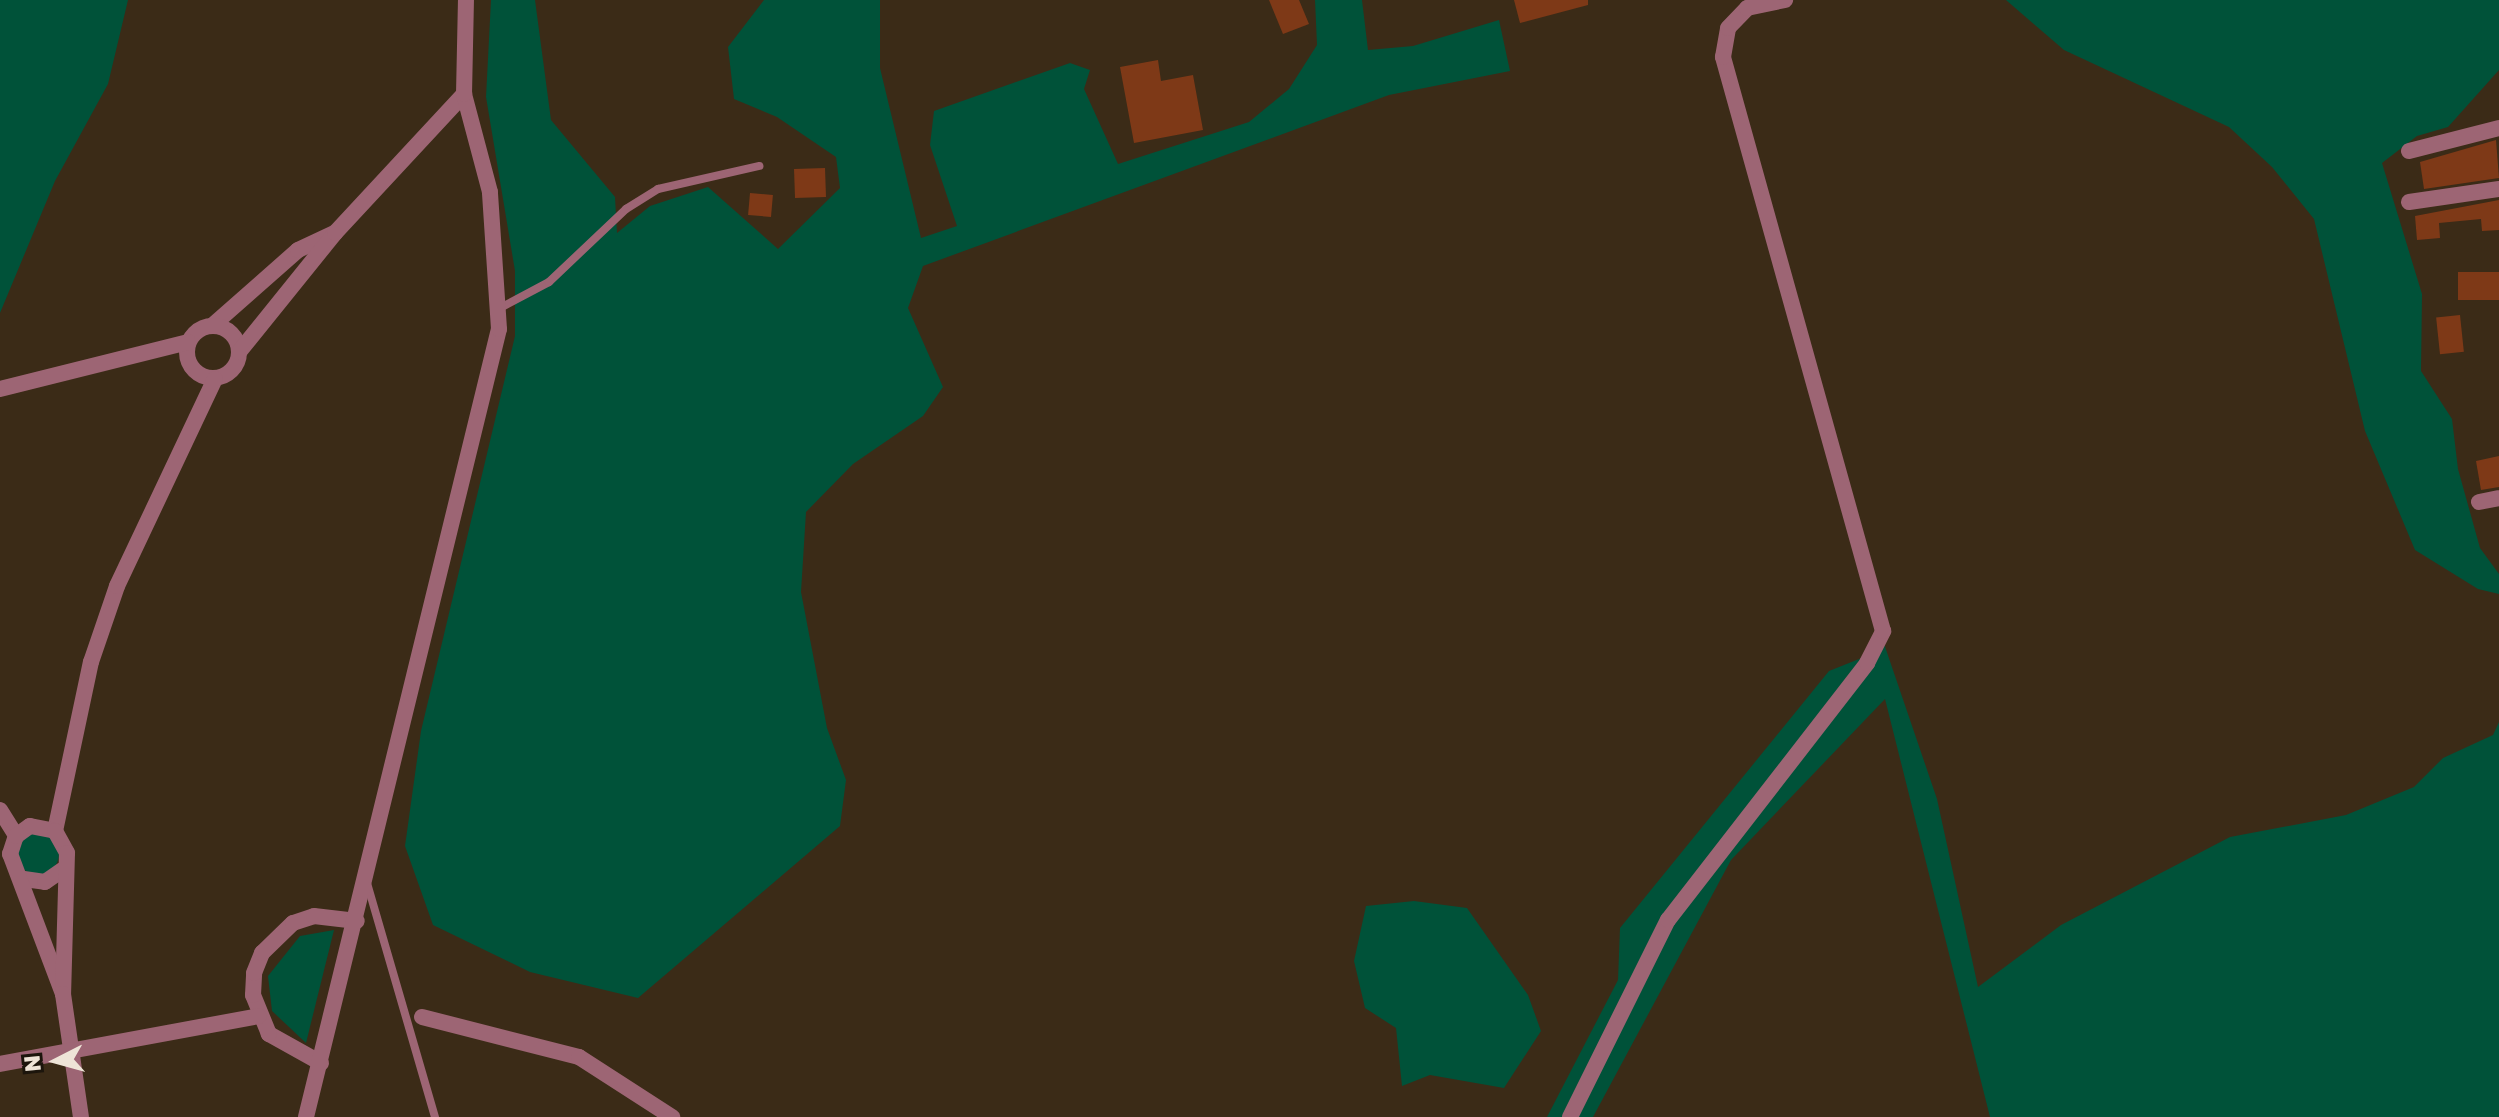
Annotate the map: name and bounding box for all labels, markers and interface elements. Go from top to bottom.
north arrow [16,1021,96,1101]
text: N [17,1054,46,1073]

